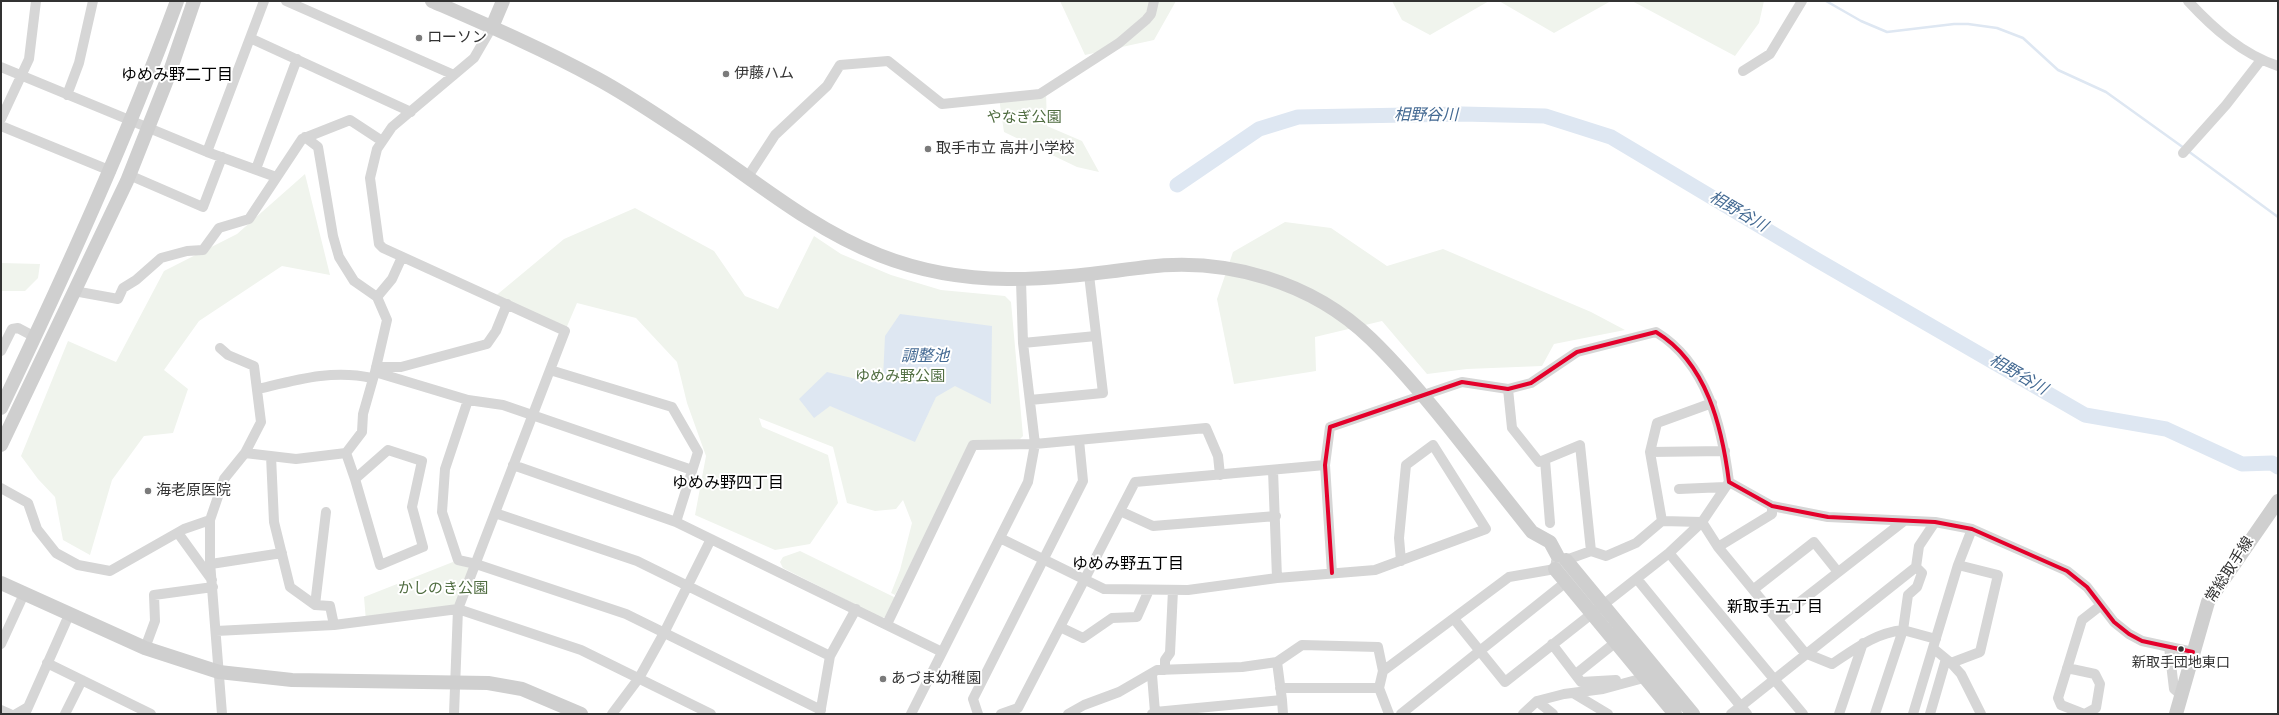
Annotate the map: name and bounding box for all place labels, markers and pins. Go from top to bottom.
place label: ローソン [427,29,487,47]
marker: ローソン [414,33,424,43]
place label: 伊藤ハム [734,65,794,83]
marker: 伊藤ハム [721,69,731,79]
place label: 取手市立 高井小学校 [936,140,1074,158]
marker: 取手市立 高井小学校 [923,144,933,154]
place label: 海老原医院 [156,482,231,500]
marker: 海老原医院 [143,486,153,496]
marker: 新取手団地東口 [2176,644,2186,654]
place label: 新取手団地東口 [2132,655,2230,671]
place label: あづま幼稚園 [891,670,981,688]
marker: あづま幼稚園 [878,674,888,684]

